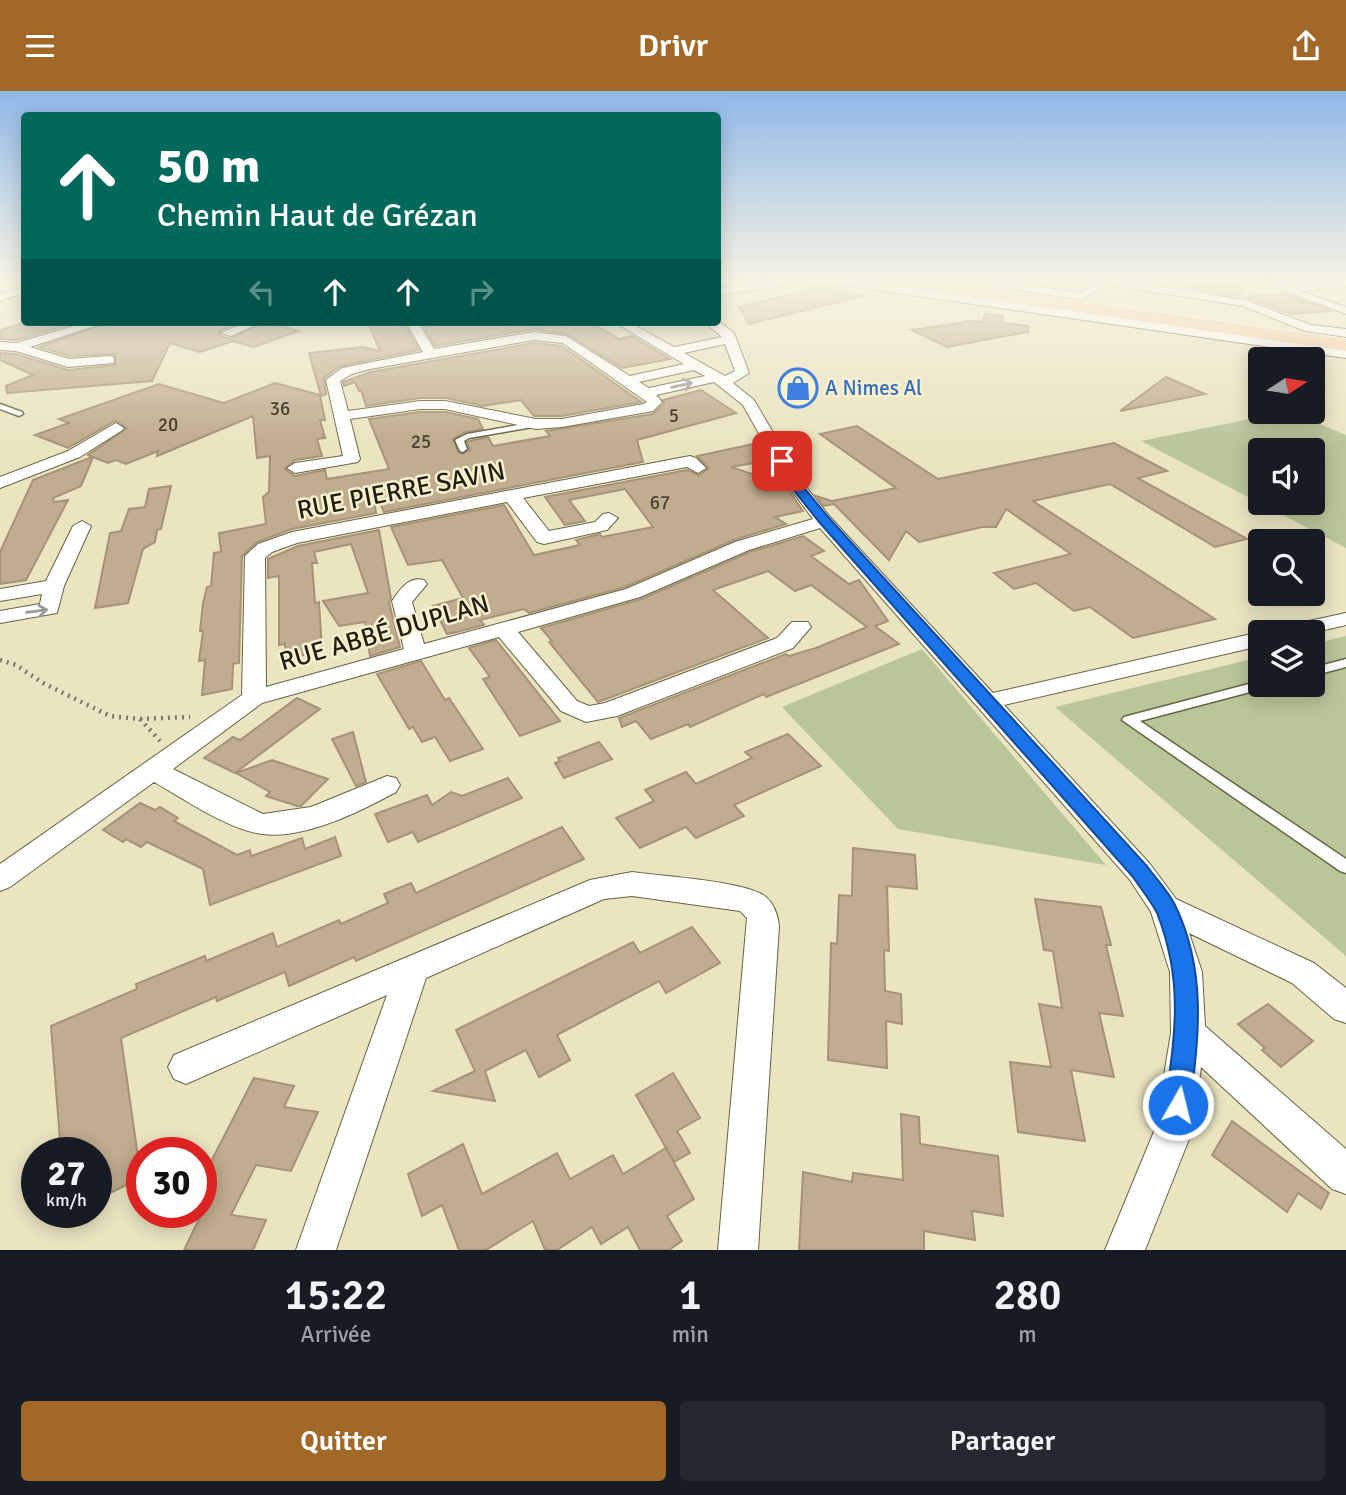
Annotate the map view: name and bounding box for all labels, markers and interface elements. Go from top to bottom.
text: Drivr [638,26,708,65]
icon: menu [21,27,59,65]
icon: share [1287,27,1325,65]
text: 50 m [157,136,260,196]
icon: ahead [42,140,133,231]
text: Chemin Haut de Grézan [157,196,478,235]
icon: left [243,273,281,311]
icon: ahead [316,273,354,311]
icon: ahead [389,273,427,311]
icon: right [462,273,500,311]
north arrow [1248,347,1325,423]
map controls [1248,347,1325,697]
shop icon: A Nimes Al [777,367,819,409]
place label: A Nimes Al [825,375,922,401]
one-way arrow [670,377,693,391]
house number: 36 [270,397,290,421]
house number: 5 [669,404,679,428]
house number: 20 [158,413,178,437]
house number: 25 [411,430,431,454]
pin [752,431,812,491]
button: sound [1248,438,1325,515]
icon: arrive [763,442,801,480]
street label: RUE PIERRE SAVIN [295,455,508,527]
house number: 67 [650,491,670,515]
button: search [1248,529,1325,606]
street label: RUE ABBÉ DUPLAN [276,588,493,678]
one-way arrow [25,604,48,617]
button: layers [1248,620,1325,697]
position arrow [1141,1068,1215,1142]
speed limit sign: 30 [126,1137,217,1228]
text: 27 [48,1152,85,1195]
text: km/h [46,1189,87,1211]
text: 15:22 [285,1270,387,1321]
text: 1 [679,1270,702,1321]
text: 280 [993,1270,1061,1321]
text: Arrivée [301,1320,371,1349]
text: min [672,1320,709,1349]
text: m [1018,1320,1037,1349]
button: Quitter [21,1401,666,1481]
button: Partager [680,1401,1325,1481]

